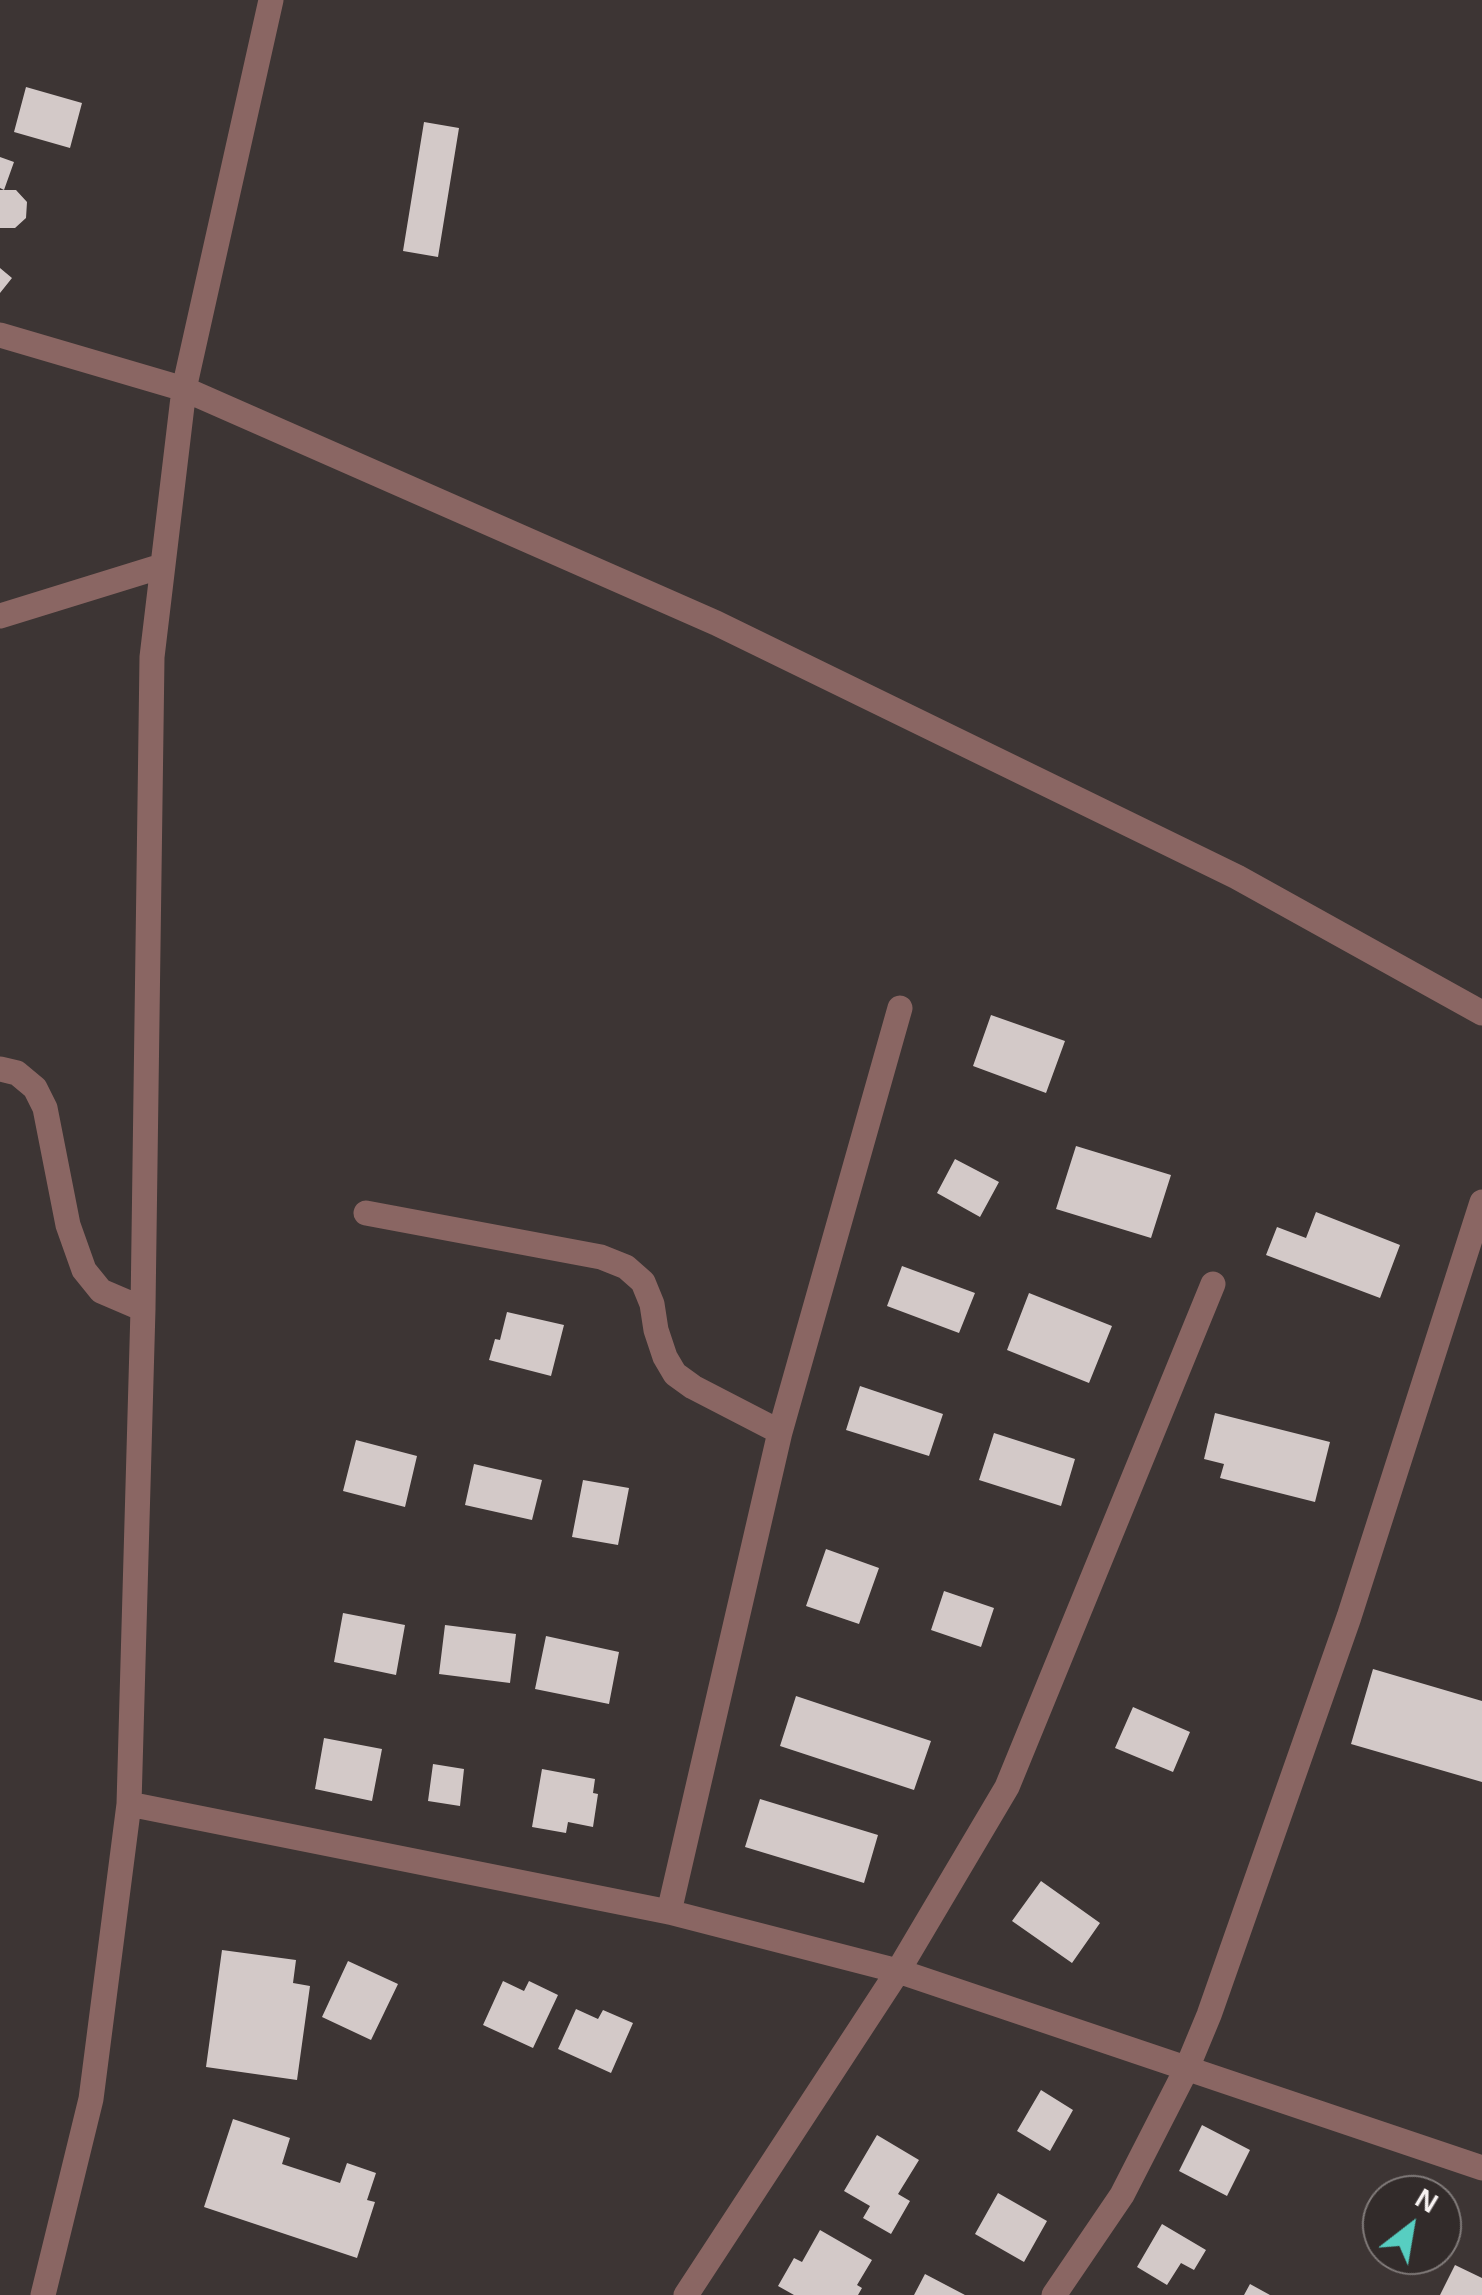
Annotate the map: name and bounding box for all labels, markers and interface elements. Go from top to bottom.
north arrow [1362,2175,1462,2275]
text: N [1410,2182,1443,2219]

